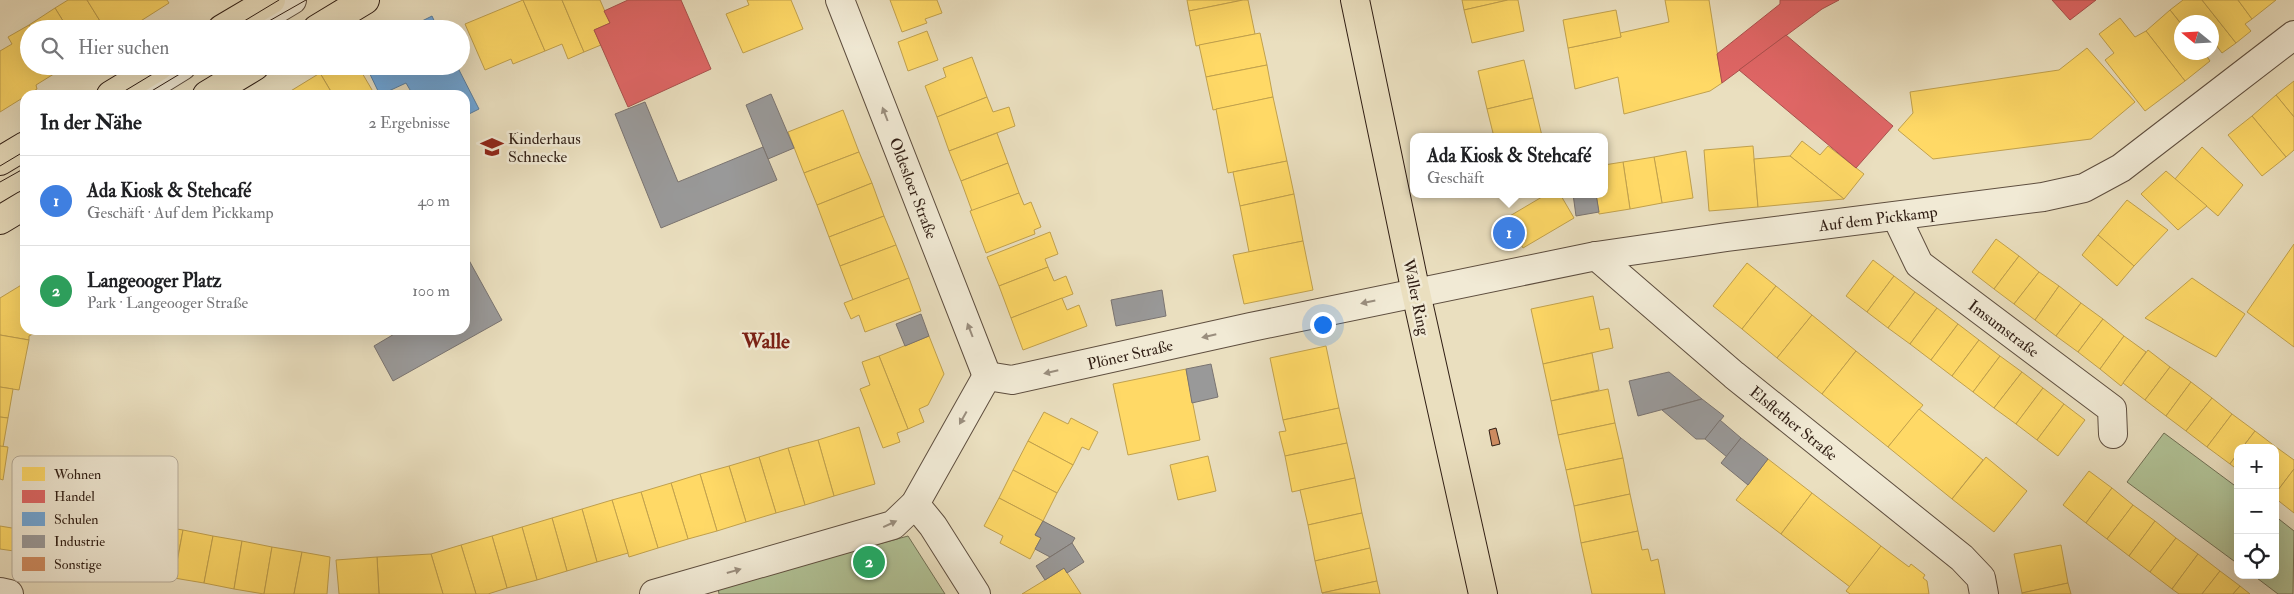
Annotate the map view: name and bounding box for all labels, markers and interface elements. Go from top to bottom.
north arrow [2174,15,2219,60]
search box [20,20,470,75]
icon: search [38,34,66,62]
text: Hier suchen [78,36,169,60]
one-way arrow [881,106,889,121]
text: In der Nähe [40,109,142,136]
text: 2 Ergebnisse [369,113,450,133]
place label: Kinderhaus Schnecke [508,129,581,167]
popup [1410,133,1608,198]
school or university icon: Kinderhaus Schnecke [479,134,505,160]
street label: Oldesloer Straße [885,135,942,242]
text: Ada Kiosk & Stehcafé [1427,144,1591,168]
text: Geschäft [1427,168,1484,188]
text: Ada Kiosk & Stehcafé [87,179,251,203]
text: 1 [53,191,59,211]
text: 40 m [417,191,450,211]
street label: Auf dem Pickkamp [1817,202,1939,237]
text: Geschäft · Auf dem Pickkamp [87,203,274,223]
pin: 1 [1493,214,1525,252]
street label: Waller Ring [1398,256,1434,338]
text: Langeooger Platz [87,269,221,293]
text: 2 [52,281,60,301]
text: 100 m [412,281,450,301]
text: Park · Langeooger Straße [87,293,248,313]
street label: Imsumstraße [1964,296,2043,362]
one-way arrow [1360,299,1376,307]
your location [1310,312,1336,338]
one-way arrow [966,322,974,337]
district label: Walle [741,328,790,355]
one-way arrow [1202,332,1217,340]
street label: Plöner Straße [1085,335,1175,375]
one-way arrow [1042,368,1058,376]
street label: Elsflether Straße [1745,382,1842,466]
one-way arrow [959,411,968,425]
map controls [2234,444,2279,579]
button: + [2234,444,2279,489]
legend [12,456,178,582]
text: Wohnen [53,466,101,483]
text: Handel [54,488,95,505]
button: − [2234,489,2279,534]
text: Schulen [54,511,99,528]
one-way arrow [882,520,897,529]
text: Industrie [54,533,105,550]
button: locate [2234,534,2279,579]
pin: 2 [853,543,885,581]
text: Sonstige [54,556,102,573]
one-way arrow [727,567,742,575]

